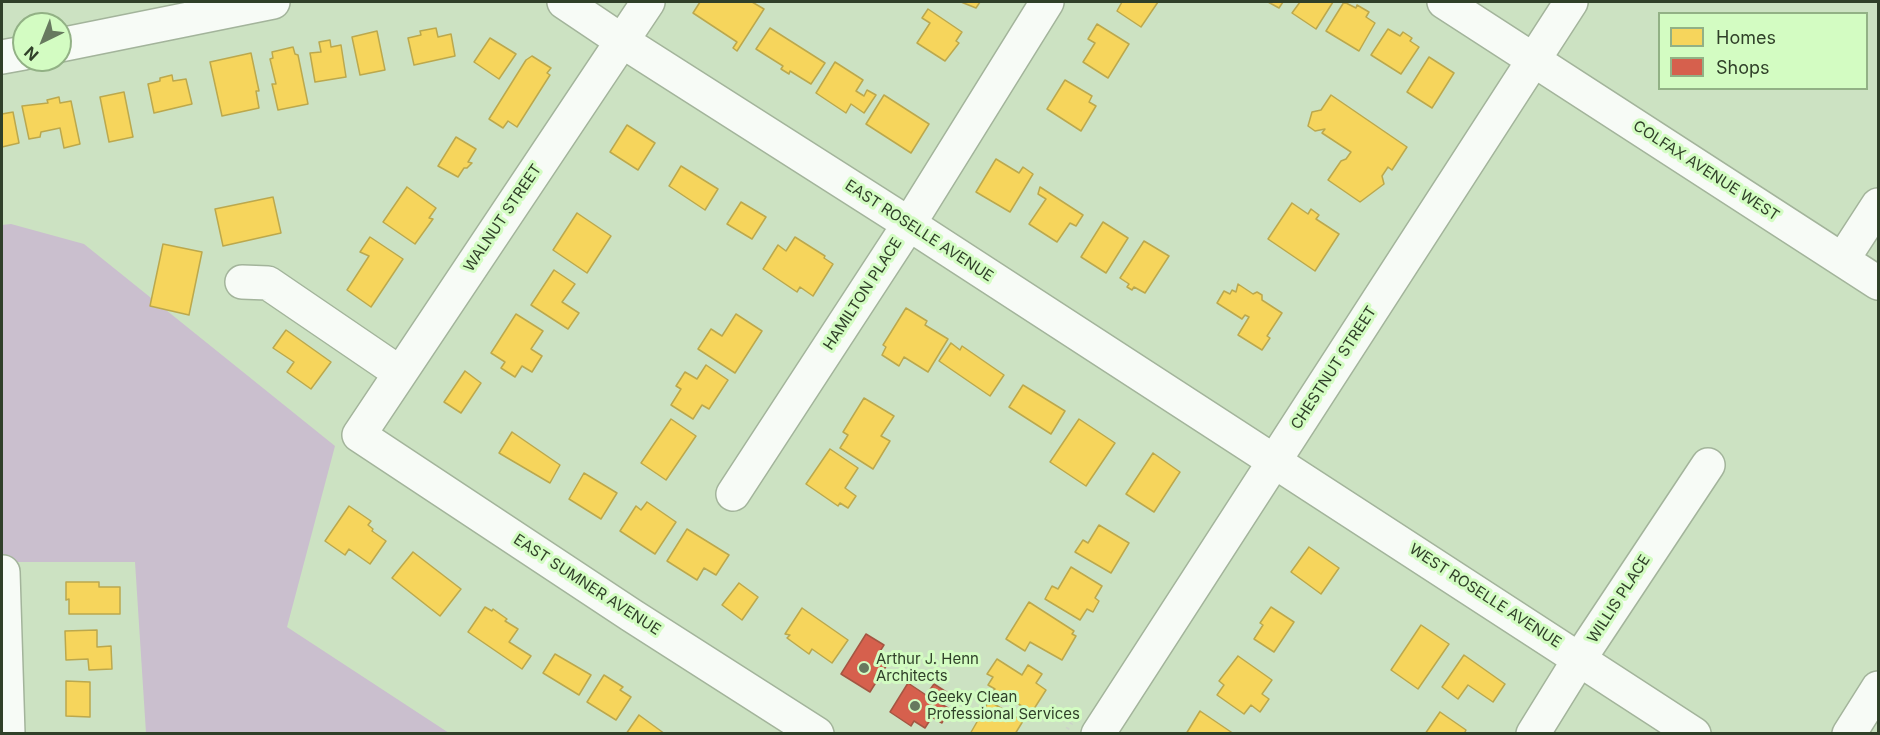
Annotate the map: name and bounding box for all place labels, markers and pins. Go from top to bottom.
place label: Arthur J. Henn Architects [876,650,979,685]
marker: Arthur J. Henn Architects [857,661,871,675]
place label: Geeky Clean Professional Services [927,688,1080,723]
marker: Geeky Clean Professional Services [908,699,922,713]

